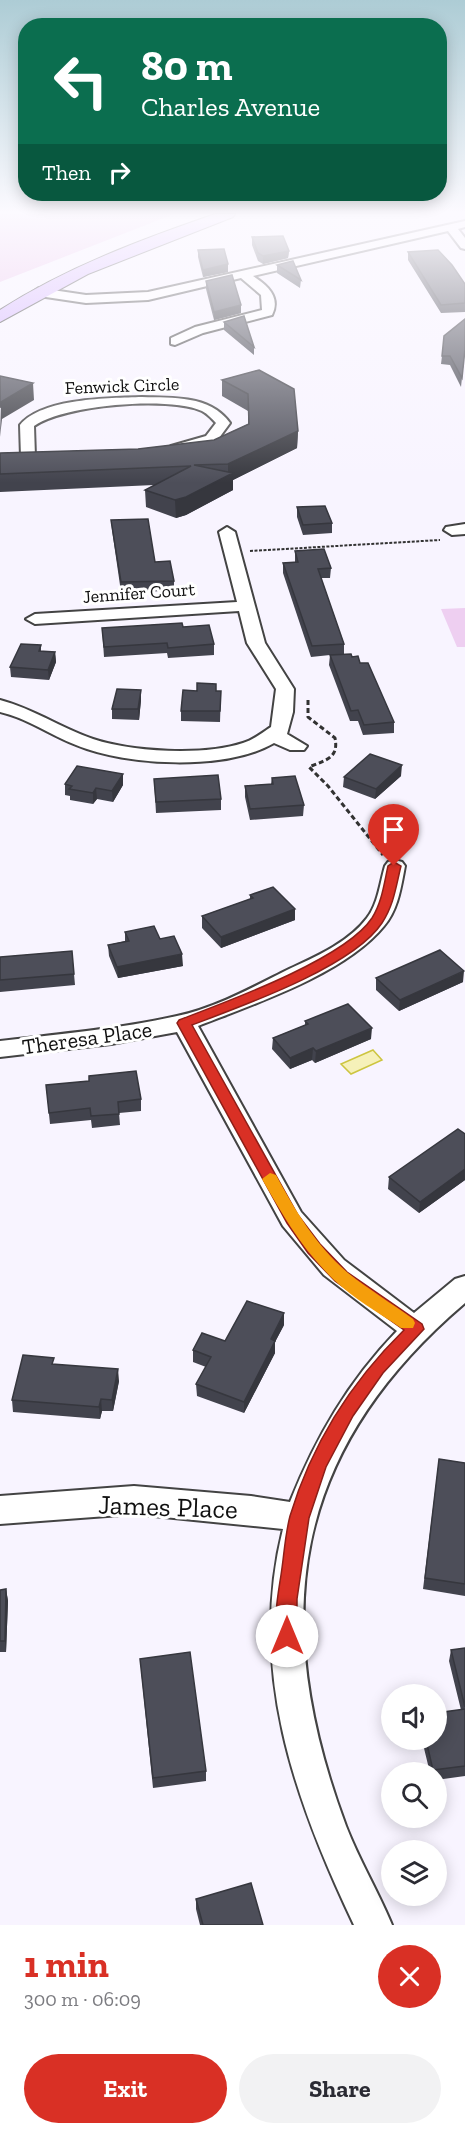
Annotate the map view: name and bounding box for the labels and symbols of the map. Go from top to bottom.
street label: Fenwick Circle [64,373,180,399]
street label: Jennifer Court [82,578,196,608]
pin [368,804,419,866]
street label: Theresa Place [20,1016,154,1060]
street label: James Place [98,1489,238,1525]
position arrow [255,1604,319,1668]

